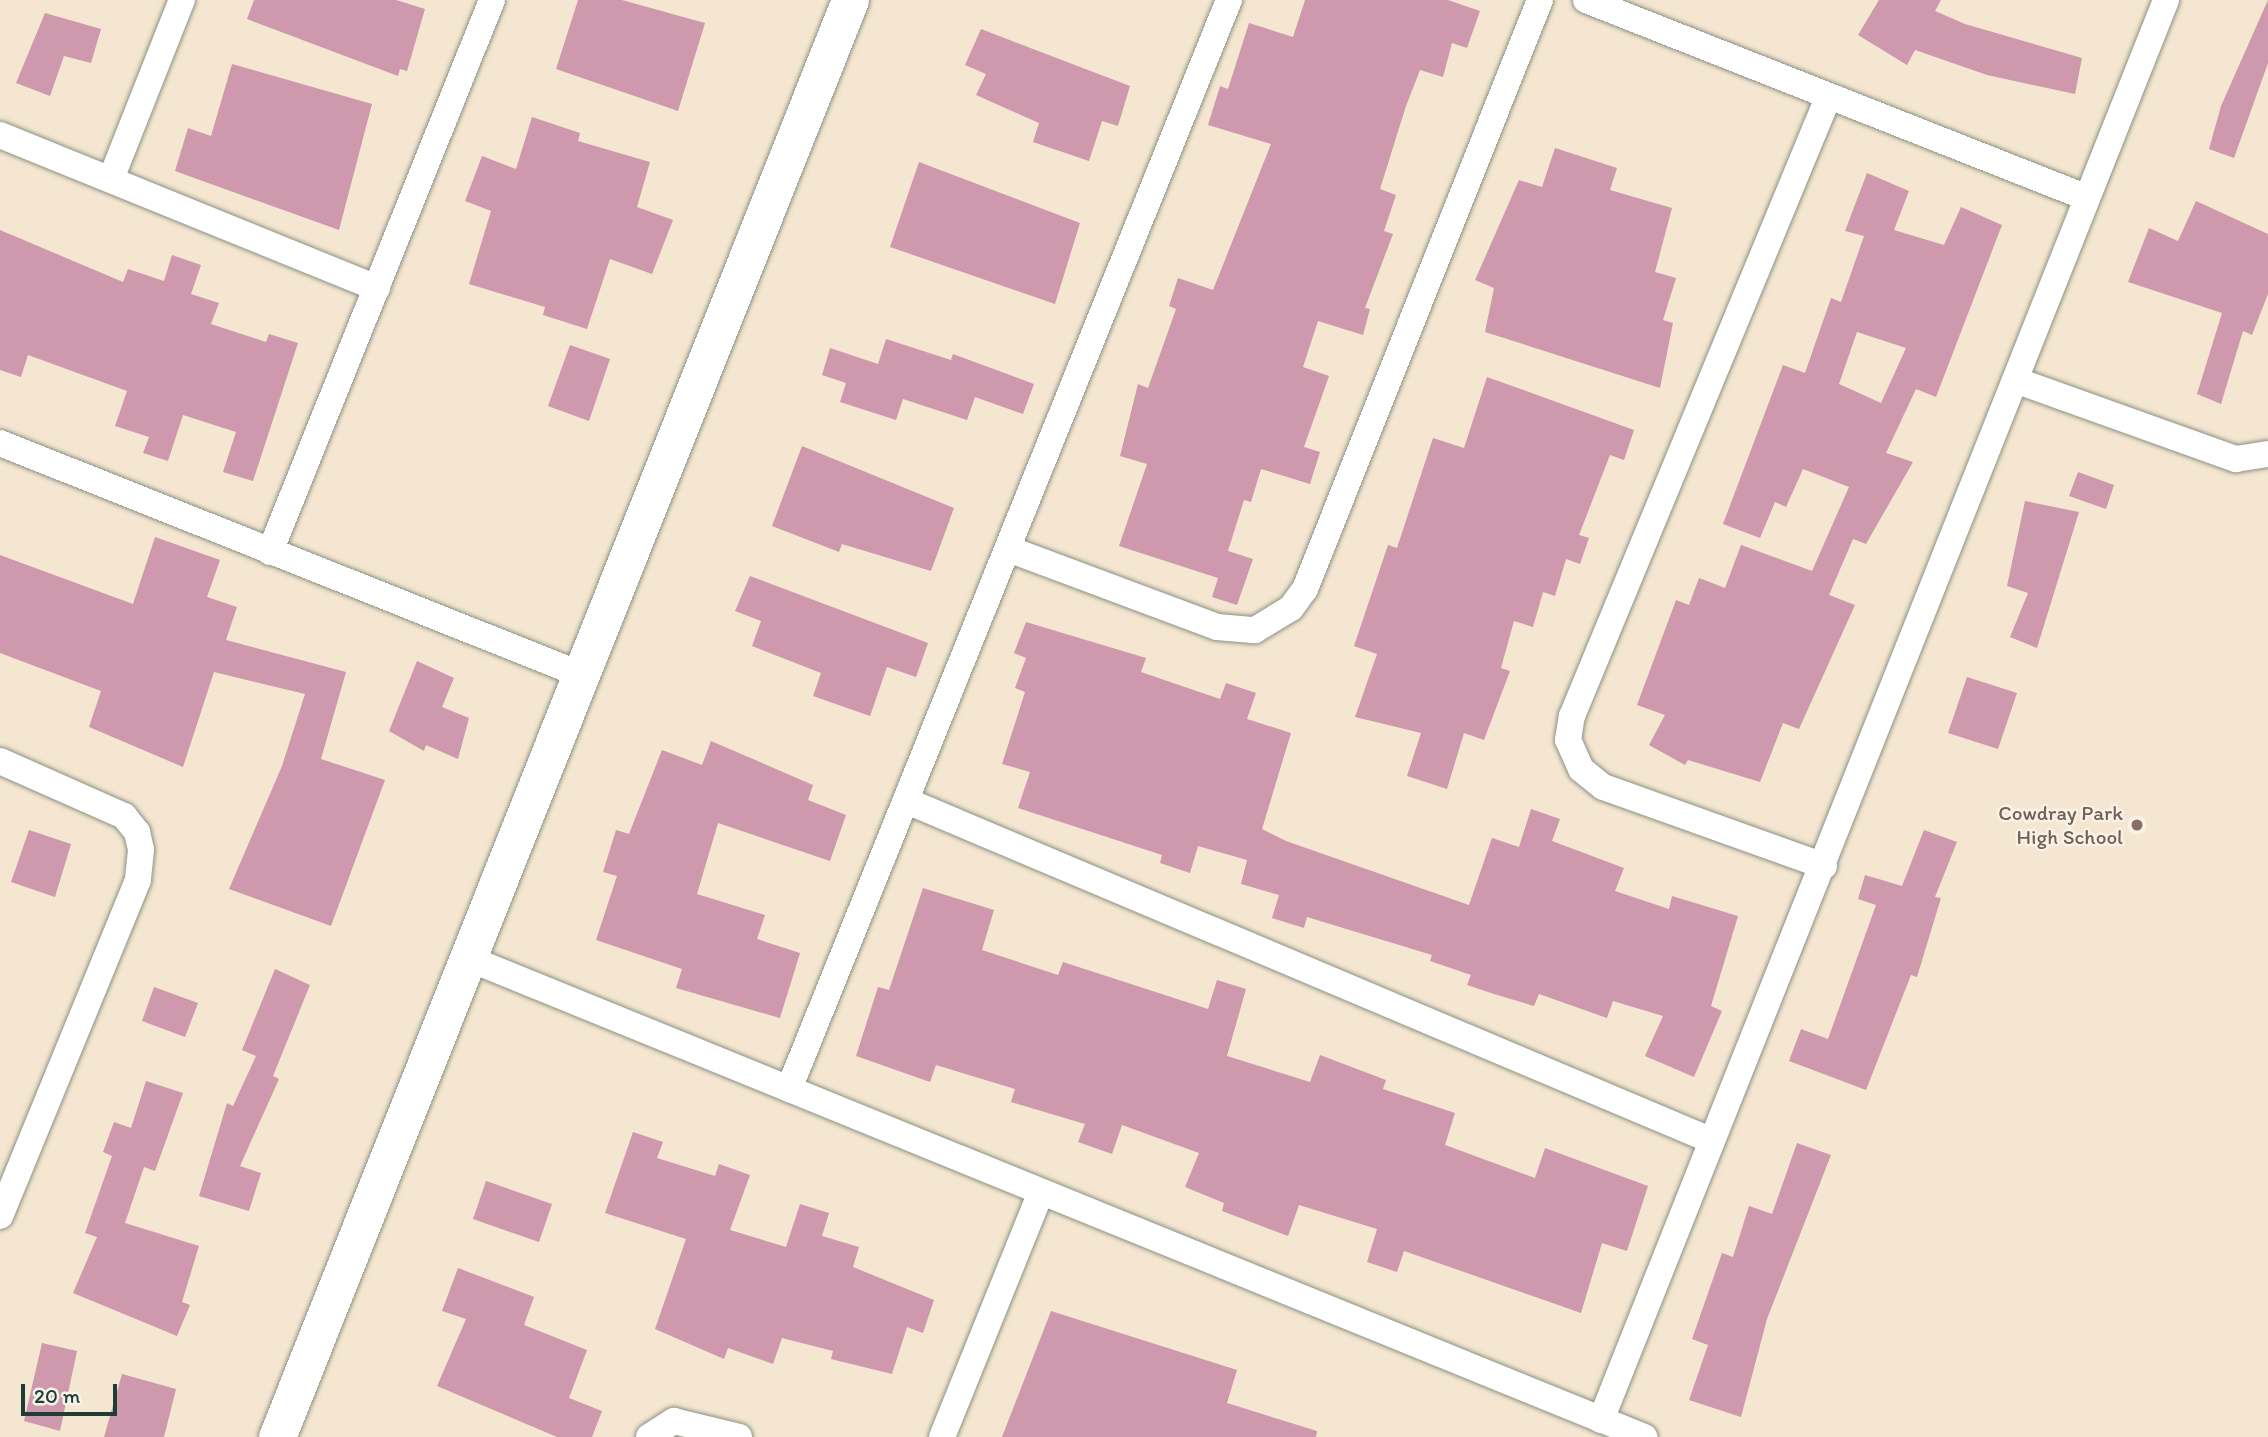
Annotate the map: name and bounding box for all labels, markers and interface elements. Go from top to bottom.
place label: Cowdray Park High School [1999,800,2123,850]
marker: Cowdray Park High School [2129,817,2145,833]
scale bar [24,1370,121,1414]
text: 20 m [34,1383,80,1408]

